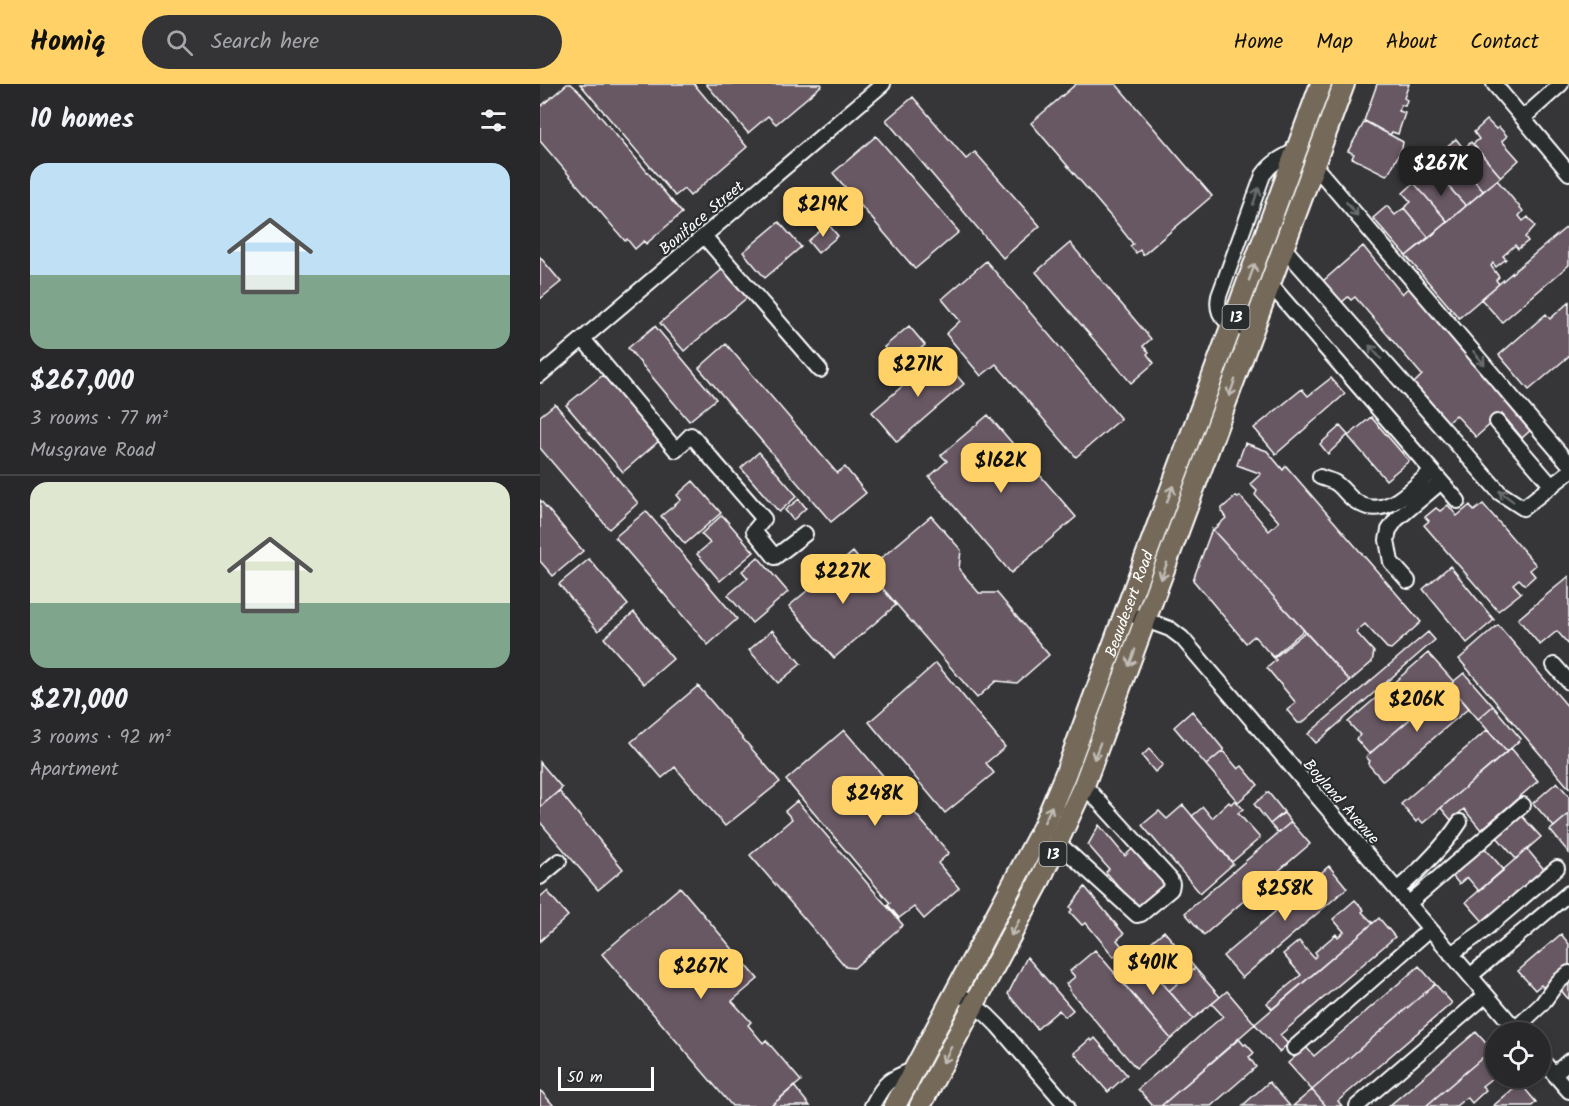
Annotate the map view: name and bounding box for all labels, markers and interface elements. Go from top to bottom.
search box [142,15,562,69]
text: Homiq [30,20,106,65]
text: Search here [211,25,319,60]
icon: search [163,26,196,59]
text: Home [1234,26,1283,59]
text: Map [1316,26,1353,59]
text: About [1386,26,1437,59]
text: Contact [1470,26,1539,59]
text: 10 homes [30,99,134,141]
icon: filters [477,104,510,137]
pin: $267K [1399,146,1483,197]
text: $267K [1413,149,1469,181]
street label: Boniface Street [654,174,751,261]
one-way arrow [1251,186,1262,205]
pin: $219K [781,187,865,238]
text: $219K [797,190,849,222]
one-way arrow [1346,201,1359,217]
icon: home [216,202,324,310]
one-way arrow [1247,263,1258,282]
road number: 13 [1222,305,1250,329]
one-way arrow [1368,345,1382,360]
pin: $271K [876,347,960,398]
text: $271K [892,350,944,382]
one-way arrow [1472,350,1486,365]
text: $267,000 [30,361,134,403]
one-way arrow [1225,378,1236,397]
text: 3 rooms · 77 m² [30,403,168,435]
text: Musgrave Road [30,435,155,467]
pin: $162K [959,443,1043,494]
text: $162K [975,446,1027,478]
one-way arrow [1166,485,1177,504]
one-way arrow [1498,490,1514,503]
icon: home [216,521,324,629]
street label: Beaudesert Road [1099,546,1161,661]
pin: $227K [801,554,885,605]
text: $227K [815,557,871,589]
one-way arrow [1158,561,1169,580]
one-way arrow [1125,648,1136,667]
text: $271,000 [30,680,128,722]
pin: $206K [1375,682,1459,733]
text: $206K [1389,685,1445,717]
text: 3 rooms · 92 m² [30,722,171,754]
one-way arrow [1091,741,1102,760]
text: Apartment [30,754,119,786]
street label: Boyland Avenue [1297,754,1385,850]
pin: $248K [833,776,917,827]
text: $248K [846,779,904,811]
one-way arrow [1043,806,1055,824]
road number: 13 [1040,842,1066,866]
pin: $258K [1243,871,1327,922]
text: $258K [1256,874,1314,906]
one-way arrow [1009,918,1020,936]
pin: $401K [1111,945,1195,996]
text: $401K [1127,948,1179,980]
pin: $267K [659,949,743,1000]
text: $267K [673,952,729,984]
map controls [1485,1022,1551,1088]
button: locate [1485,1022,1551,1088]
one-way arrow [941,1046,952,1064]
scale bar [558,1064,654,1092]
text: 50 m [567,1065,603,1090]

